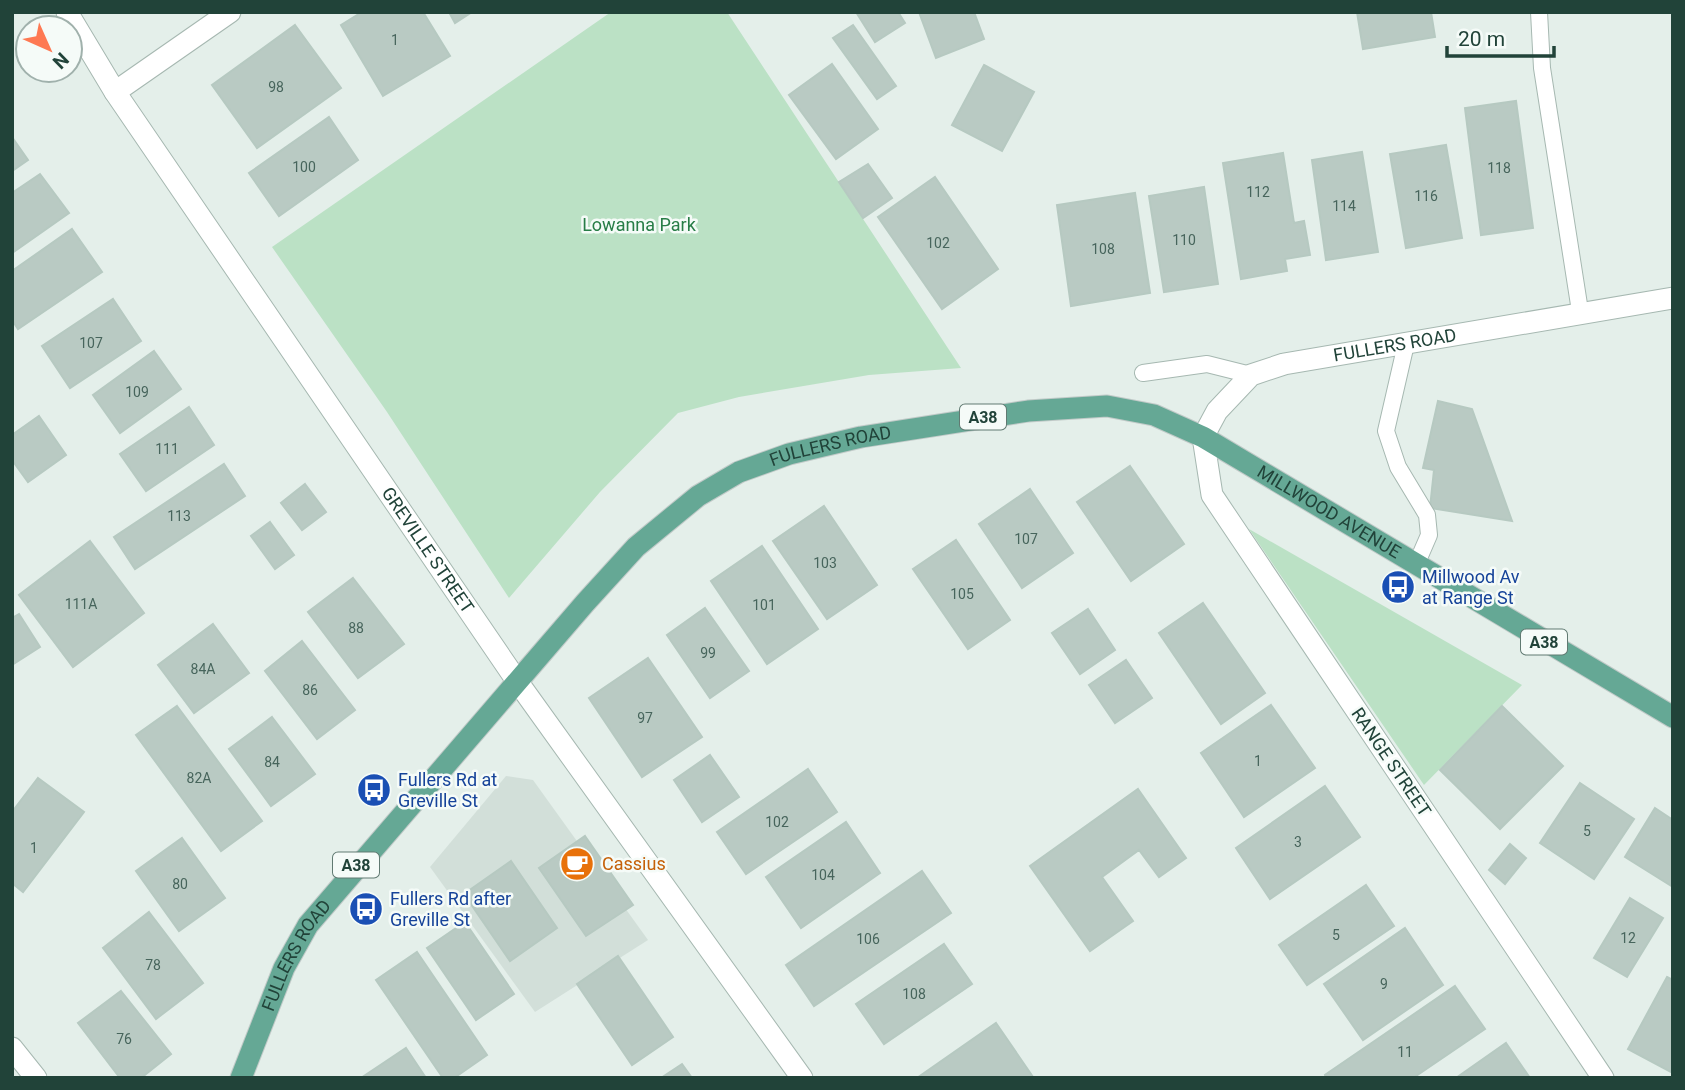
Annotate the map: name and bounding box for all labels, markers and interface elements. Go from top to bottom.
north arrow [14,14,84,84]
scale bar [1447,14,1554,58]
text: 20 m [1458,27,1505,51]
house number: 1 [391,32,399,48]
text: N [48,48,74,74]
house number: 98 [268,79,284,95]
house number: 100 [292,159,316,175]
house number: 118 [1487,160,1511,176]
house number: 112 [1246,184,1270,200]
house number: 116 [1414,188,1438,204]
house number: 114 [1332,198,1356,214]
park label: Lowanna Park [582,214,697,235]
house number: 110 [1172,232,1196,248]
house number: 102 [926,235,950,251]
house number: 108 [1091,241,1115,257]
street label: FULLERS ROAD [1332,324,1458,365]
house number: 107 [79,335,103,351]
house number: 109 [125,384,149,400]
road number: A38 [960,404,1006,430]
street label: FULLERS ROAD [766,421,893,470]
house number: 111 [155,441,179,457]
street label: MILLWOOD AVENUE [1254,461,1405,562]
street label: GREVILLE STREET [378,483,479,617]
house number: 113 [167,508,191,524]
house number: 107 [1014,531,1038,547]
house number: 103 [813,555,837,571]
place label: Millwood Av at Range St [1422,566,1520,608]
bus stop icon: Millwood Av at Range St [1379,568,1417,606]
house number: 105 [950,586,974,602]
house number: 111A [65,596,97,612]
house number: 101 [752,597,776,613]
house number: 88 [348,620,364,636]
road number: A38 [1521,629,1567,654]
house number: 99 [700,645,716,661]
house number: 84A [191,661,215,677]
house number: 86 [302,682,318,698]
street label: RANGE STREET [1347,703,1436,820]
house number: 97 [637,710,653,726]
house number: 1 [1254,753,1262,769]
house number: 84 [264,754,280,770]
place label: Fullers Rd at Greville St [398,769,497,811]
house number: 82A [187,770,211,786]
bus stop icon: Fullers Rd at Greville St [355,771,393,809]
house number: 102 [765,814,789,830]
house number: 5 [1583,823,1591,839]
house number: 3 [1294,834,1302,850]
house number: 1 [30,840,38,856]
cafe icon: Cassius [558,845,596,883]
road number: A38 [333,852,379,878]
place label: Cassius [602,853,666,874]
house number: 104 [811,867,835,883]
house number: 80 [172,876,188,892]
place label: Fullers Rd after Greville St [390,888,511,930]
bus stop icon: Fullers Rd after Greville St [347,890,385,928]
street label: FULLERS ROAD [257,895,335,1014]
house number: 5 [1332,927,1340,943]
house number: 12 [1620,930,1636,946]
house number: 106 [856,931,880,947]
house number: 78 [145,957,161,973]
house number: 9 [1380,976,1388,992]
house number: 108 [902,986,926,1002]
house number: 76 [116,1031,132,1047]
house number: 11 [1397,1044,1413,1060]

